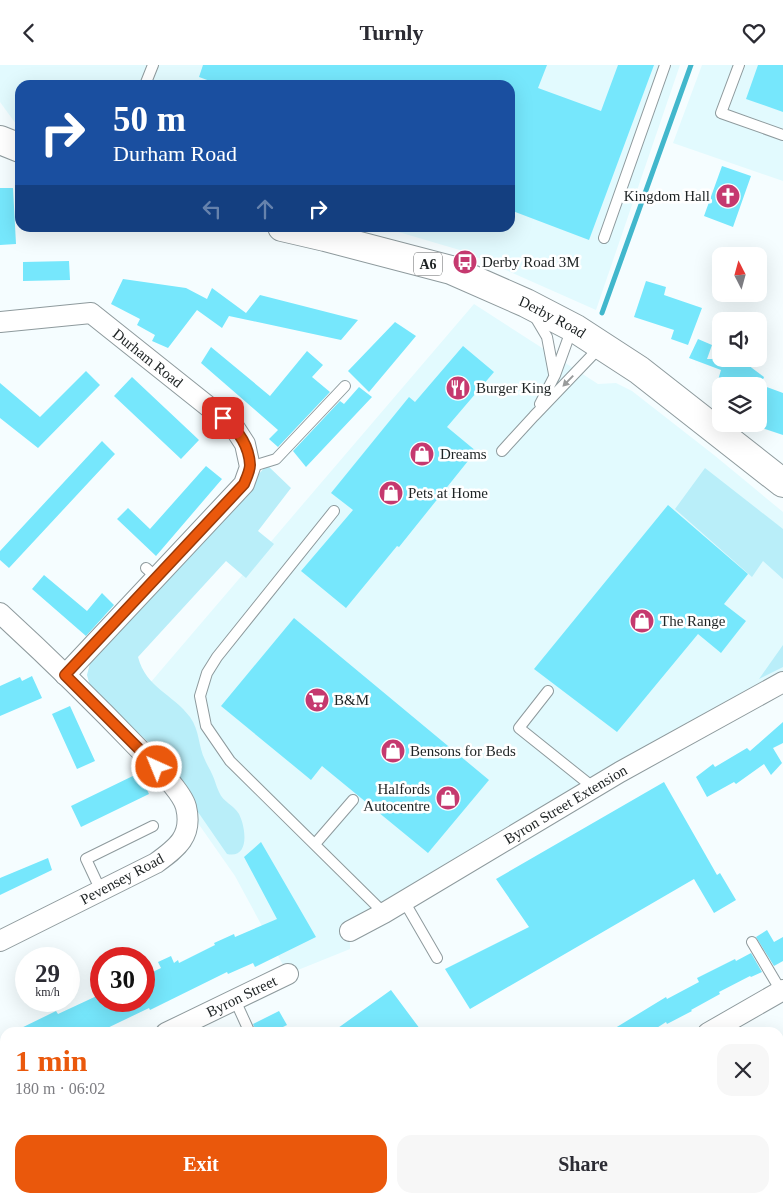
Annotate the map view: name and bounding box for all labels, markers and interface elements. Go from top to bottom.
icon: back [15,19,43,47]
icon: heart [740,19,768,47]
text: Turnly [359,20,424,45]
icon: right [30,100,95,165]
text: 50 m [113,100,186,139]
text: Durham Road [113,141,237,166]
church icon: Kingdom Hall [715,183,741,209]
place label: Kingdom Hall [624,188,710,204]
icon: left [198,195,226,223]
icon: ahead [251,195,279,223]
icon: right [304,195,332,223]
north arrow [712,247,768,303]
map controls [712,247,767,432]
bus stop icon: Derby Road 3M [452,249,478,275]
road number: A6 [414,253,442,275]
place label: Derby Road 3M [482,254,580,270]
street label: Derby Road [517,293,589,341]
button: sound [712,312,767,367]
street label: Durham Road [110,326,186,391]
restaurant icon: Burger King [445,375,471,401]
one-way arrow [562,375,574,387]
button: layers [712,377,767,432]
place label: Burger King [476,380,552,396]
pin [202,397,244,439]
icon: arrive [209,404,237,432]
shop icon: Dreams [409,441,435,467]
place label: Dreams [440,446,487,462]
shop icon: Pets at Home [378,480,404,506]
place label: Pets at Home [408,485,488,501]
shop icon: The Range [629,608,655,634]
place label: The Range [660,613,726,629]
supermarket icon: B&M [304,687,330,713]
place label: B&M [334,692,369,708]
shop icon: Bensons for Beds [380,738,406,764]
position arrow [130,740,182,792]
place label: Bensons for Beds [410,743,516,759]
street label: Byron Street Extension [501,762,630,847]
place label: Halfords Autocentre [363,781,430,814]
shop icon: Halfords Autocentre [435,785,461,811]
street label: Pevensey Road [78,850,167,908]
speed limit sign: 30 [90,947,155,1012]
text: 29 [35,960,60,987]
street label: Byron Street [204,972,280,1020]
text: km/h [35,985,60,999]
text: 1 min [15,1044,88,1077]
button: close [717,1044,769,1096]
text: 180 m · 06:02 [15,1080,105,1097]
button: Exit [15,1135,387,1193]
button: Share [397,1135,769,1193]

